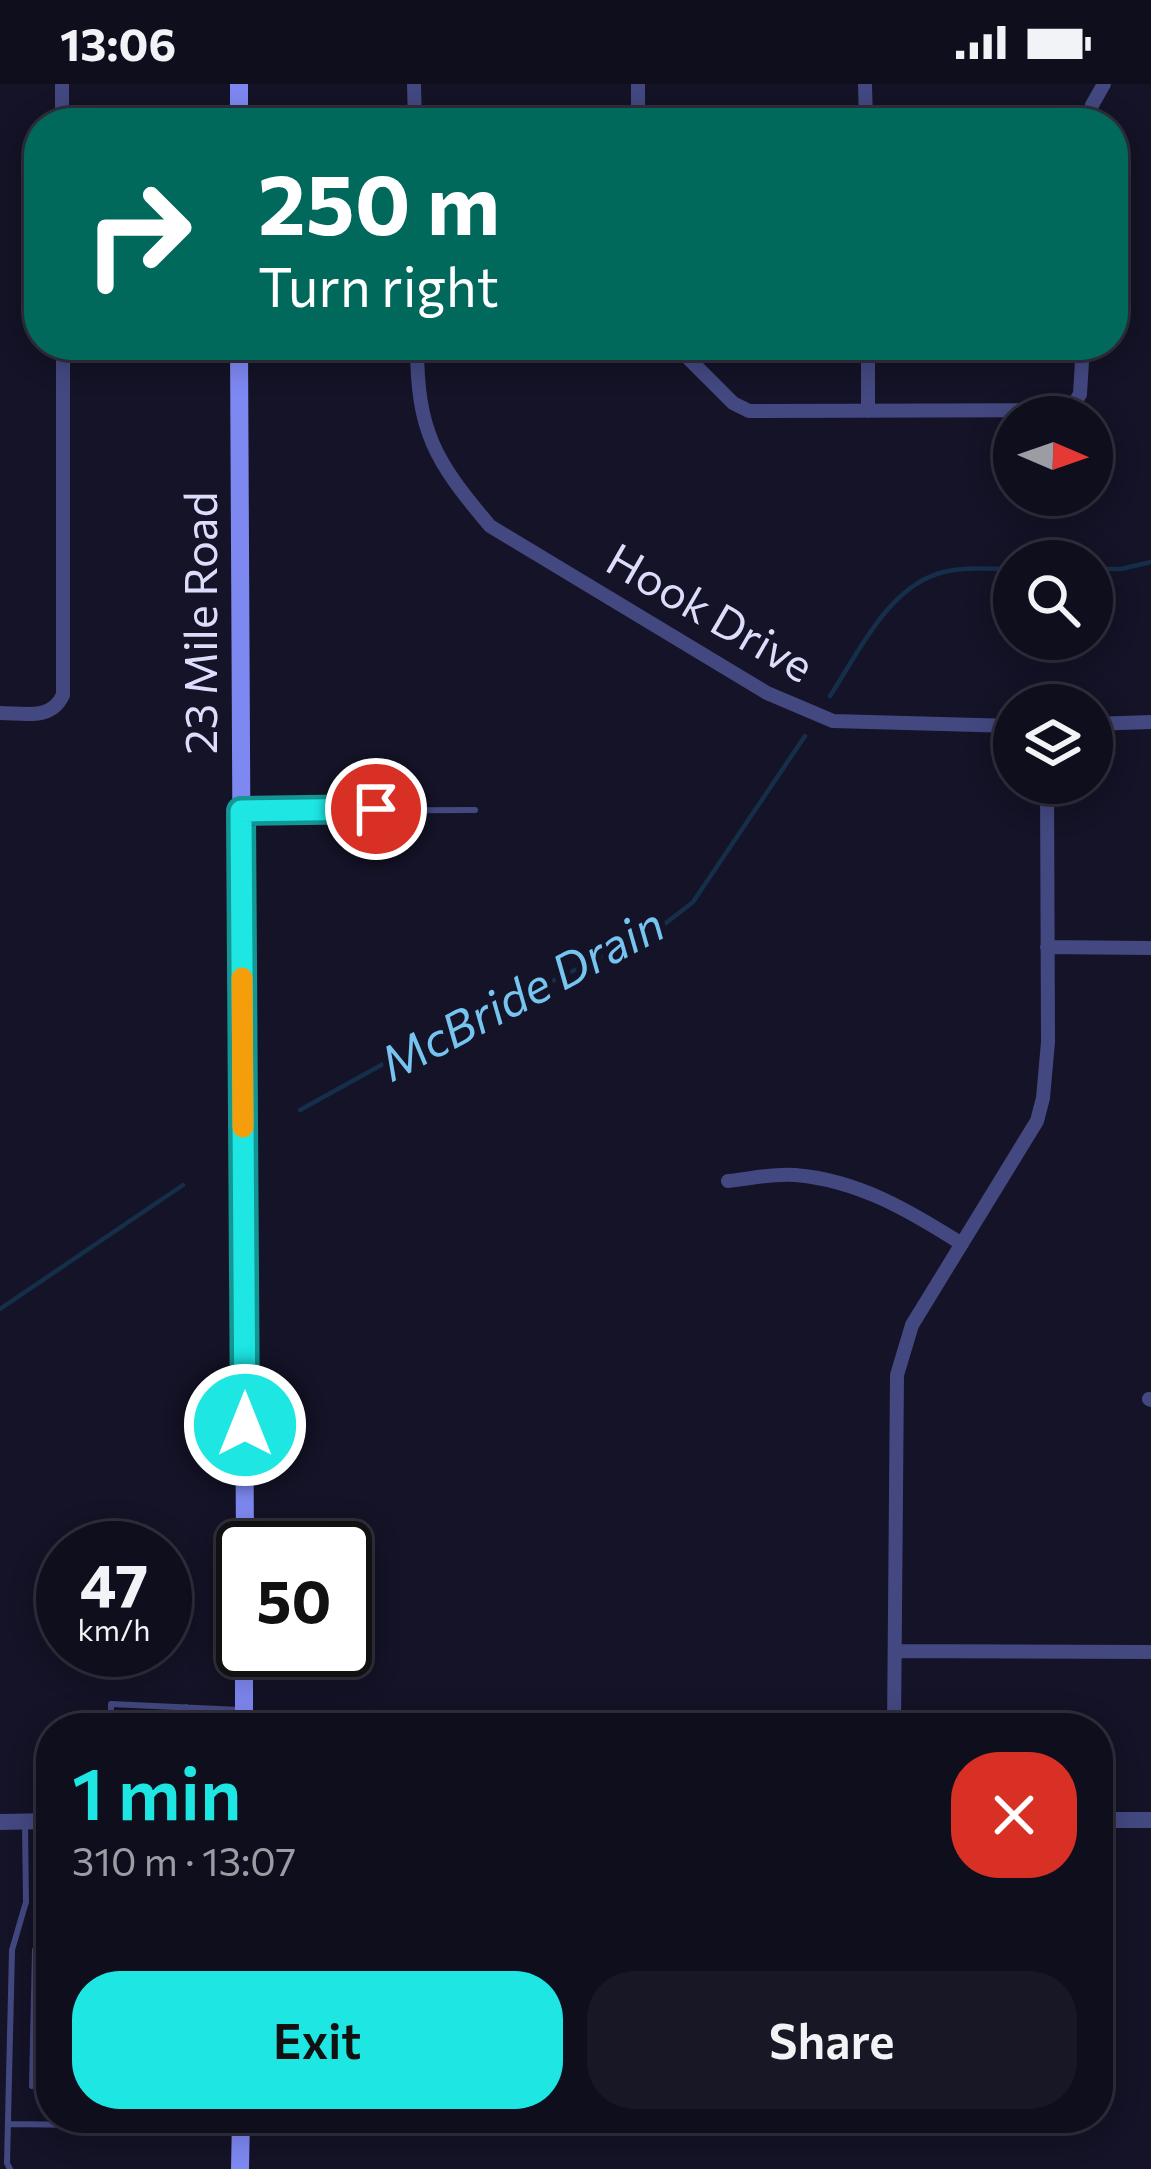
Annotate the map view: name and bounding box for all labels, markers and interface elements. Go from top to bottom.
text: 13:06 [60,15,176,70]
text: 250 m [258,150,500,252]
icon: right [60,156,216,312]
text: Turn right [258,252,499,318]
north arrow [993,396,1113,516]
map controls [993,396,1113,804]
street label: 23 Mile Road [171,492,226,754]
street label: Hook Drive [598,530,824,692]
button: search [993,540,1113,660]
button: layers [993,684,1113,804]
pin [325,758,427,860]
icon: arrive [343,776,409,842]
water label: McBride Drain [369,892,673,1091]
position arrow [182,1362,308,1488]
speed limit sign: 50 [216,1521,372,1677]
text: 47 [80,1547,148,1620]
text: km/h [78,1610,150,1647]
text: 1 min [72,1747,242,1835]
button: close [951,1752,1077,1878]
text: 310 m · 13:07 [72,1836,296,1884]
button: Exit [72,1971,563,2109]
button: Share [587,1971,1077,2109]

